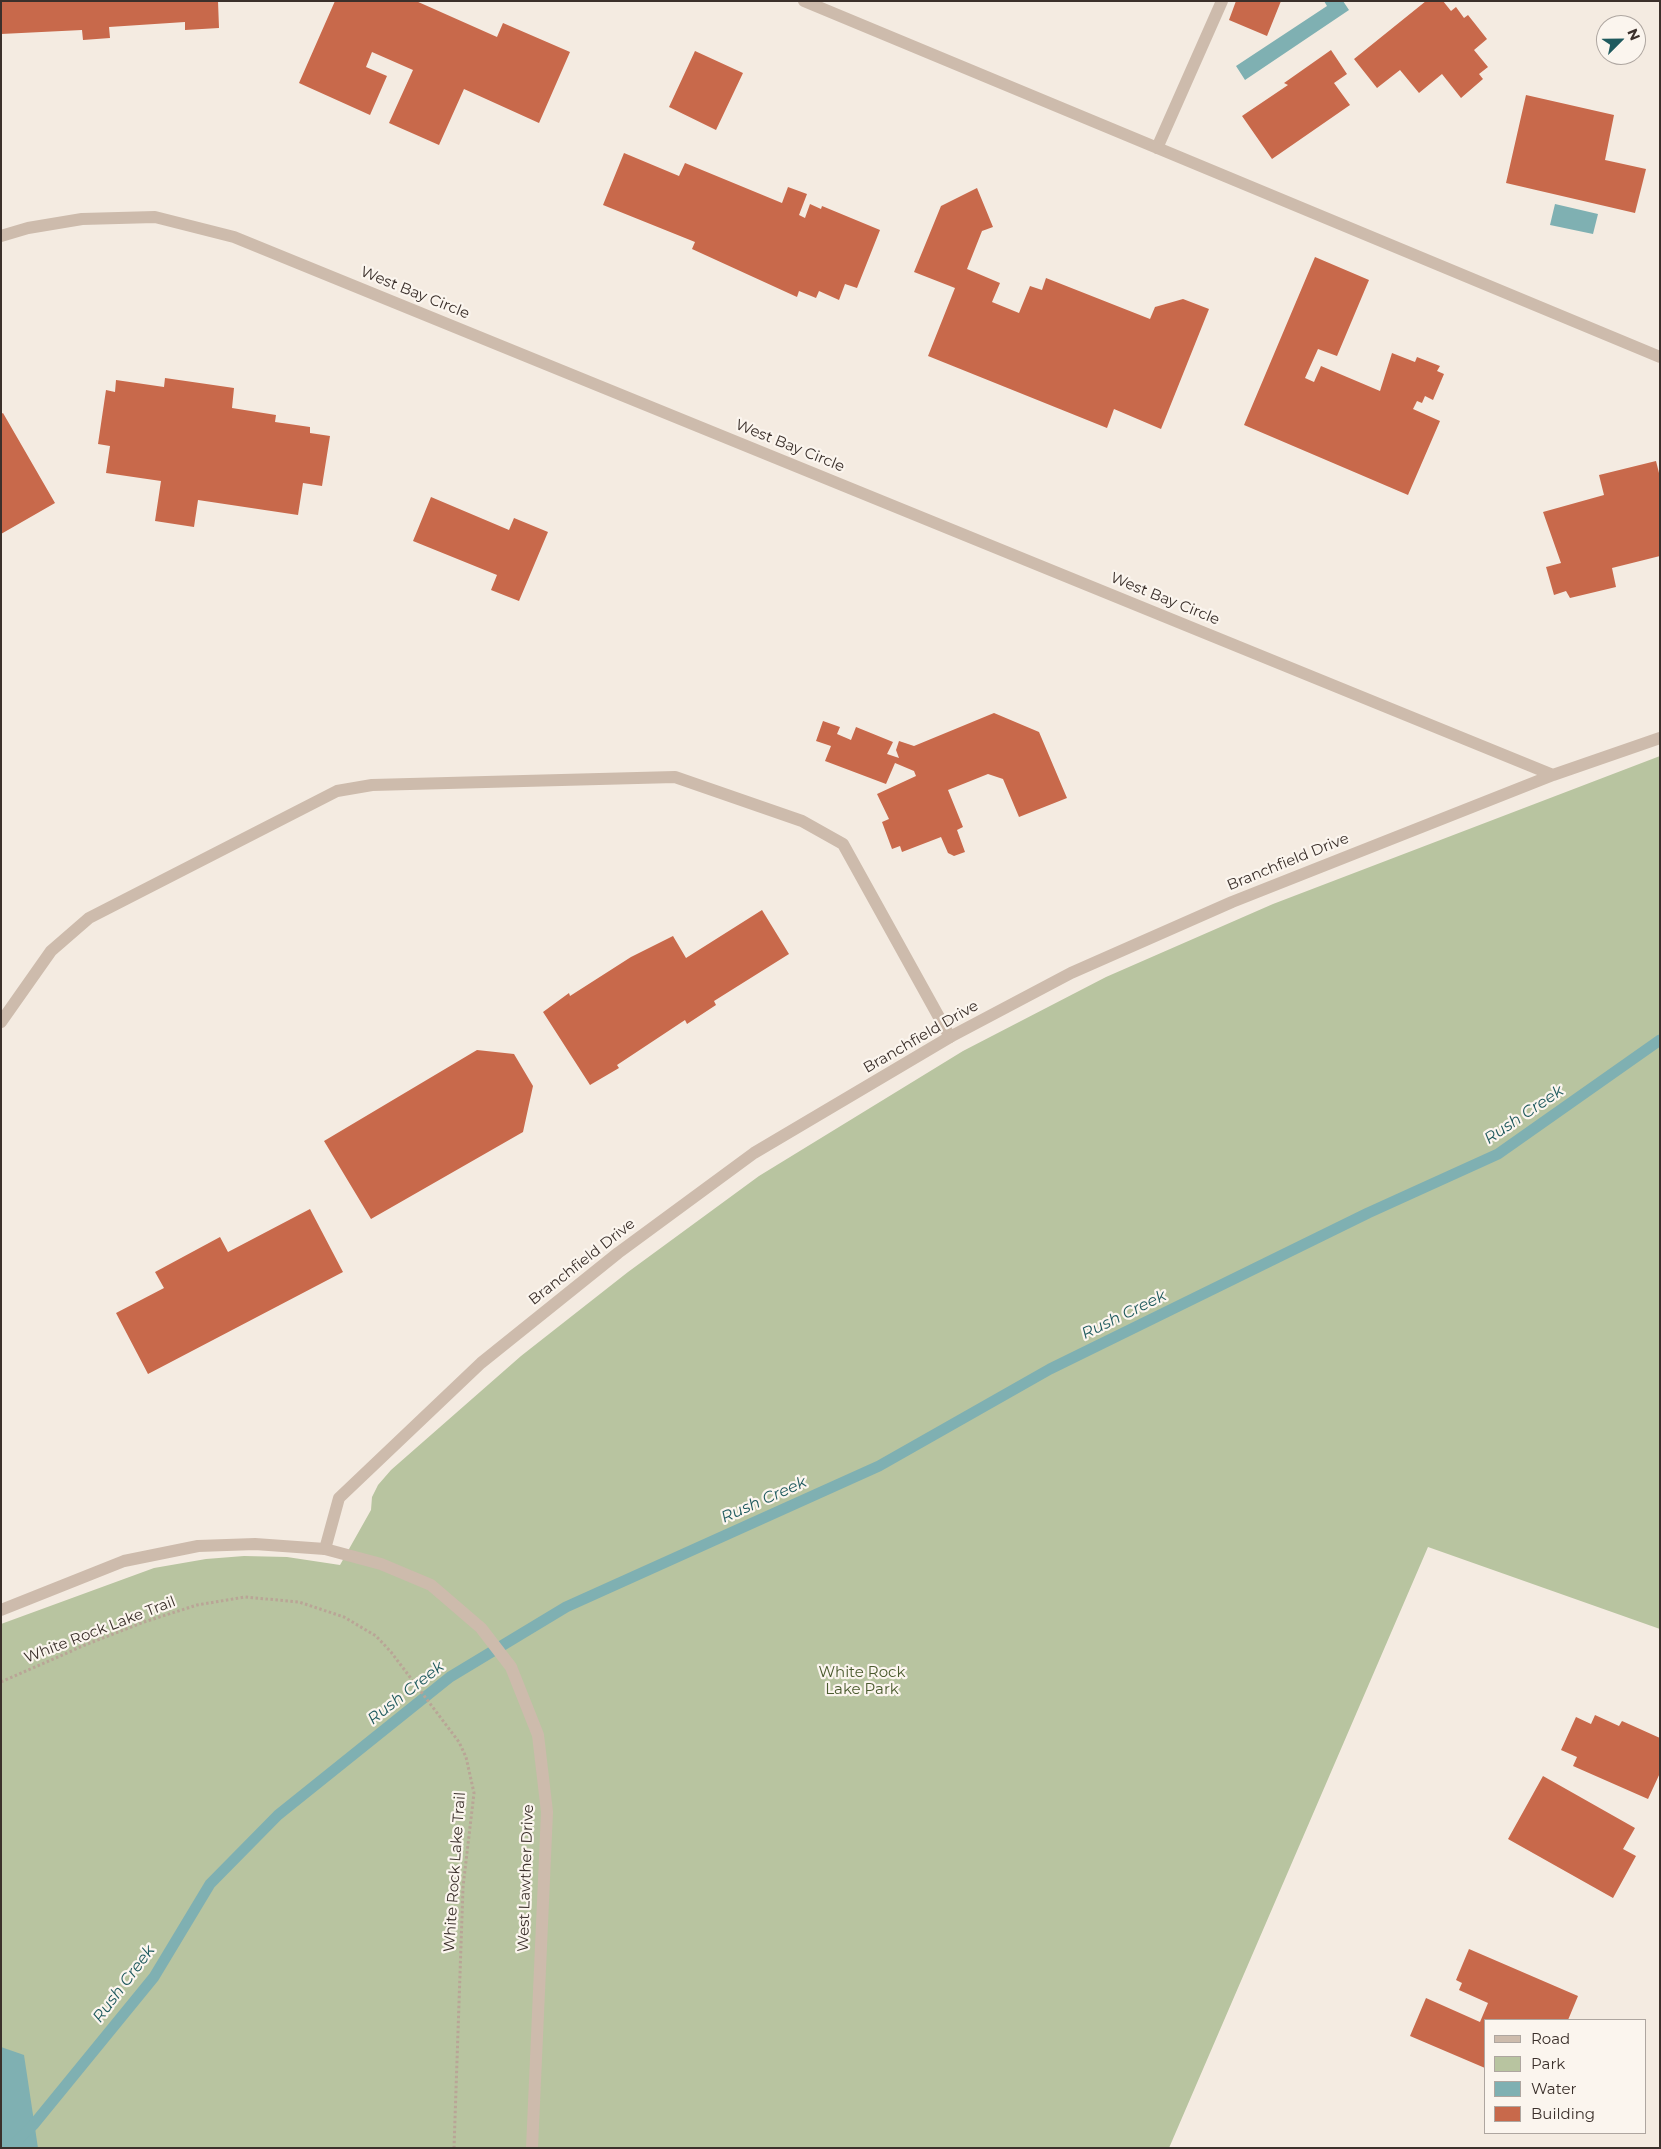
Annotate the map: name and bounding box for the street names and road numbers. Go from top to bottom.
street label: West Bay Circle [358,263,472,323]
street label: West Bay Circle [733,416,847,476]
street label: West Bay Circle [1108,569,1222,629]
street label: Branchfield Drive [1224,829,1352,895]
street label: Branchfield Drive [860,997,982,1077]
street label: Branchfield Drive [525,1215,639,1309]
street label: White Rock Lake Trail [22,1593,178,1667]
street label: White Rock Lake Trail [440,1791,470,1953]
street label: West Lawther Drive [514,1804,538,1952]

